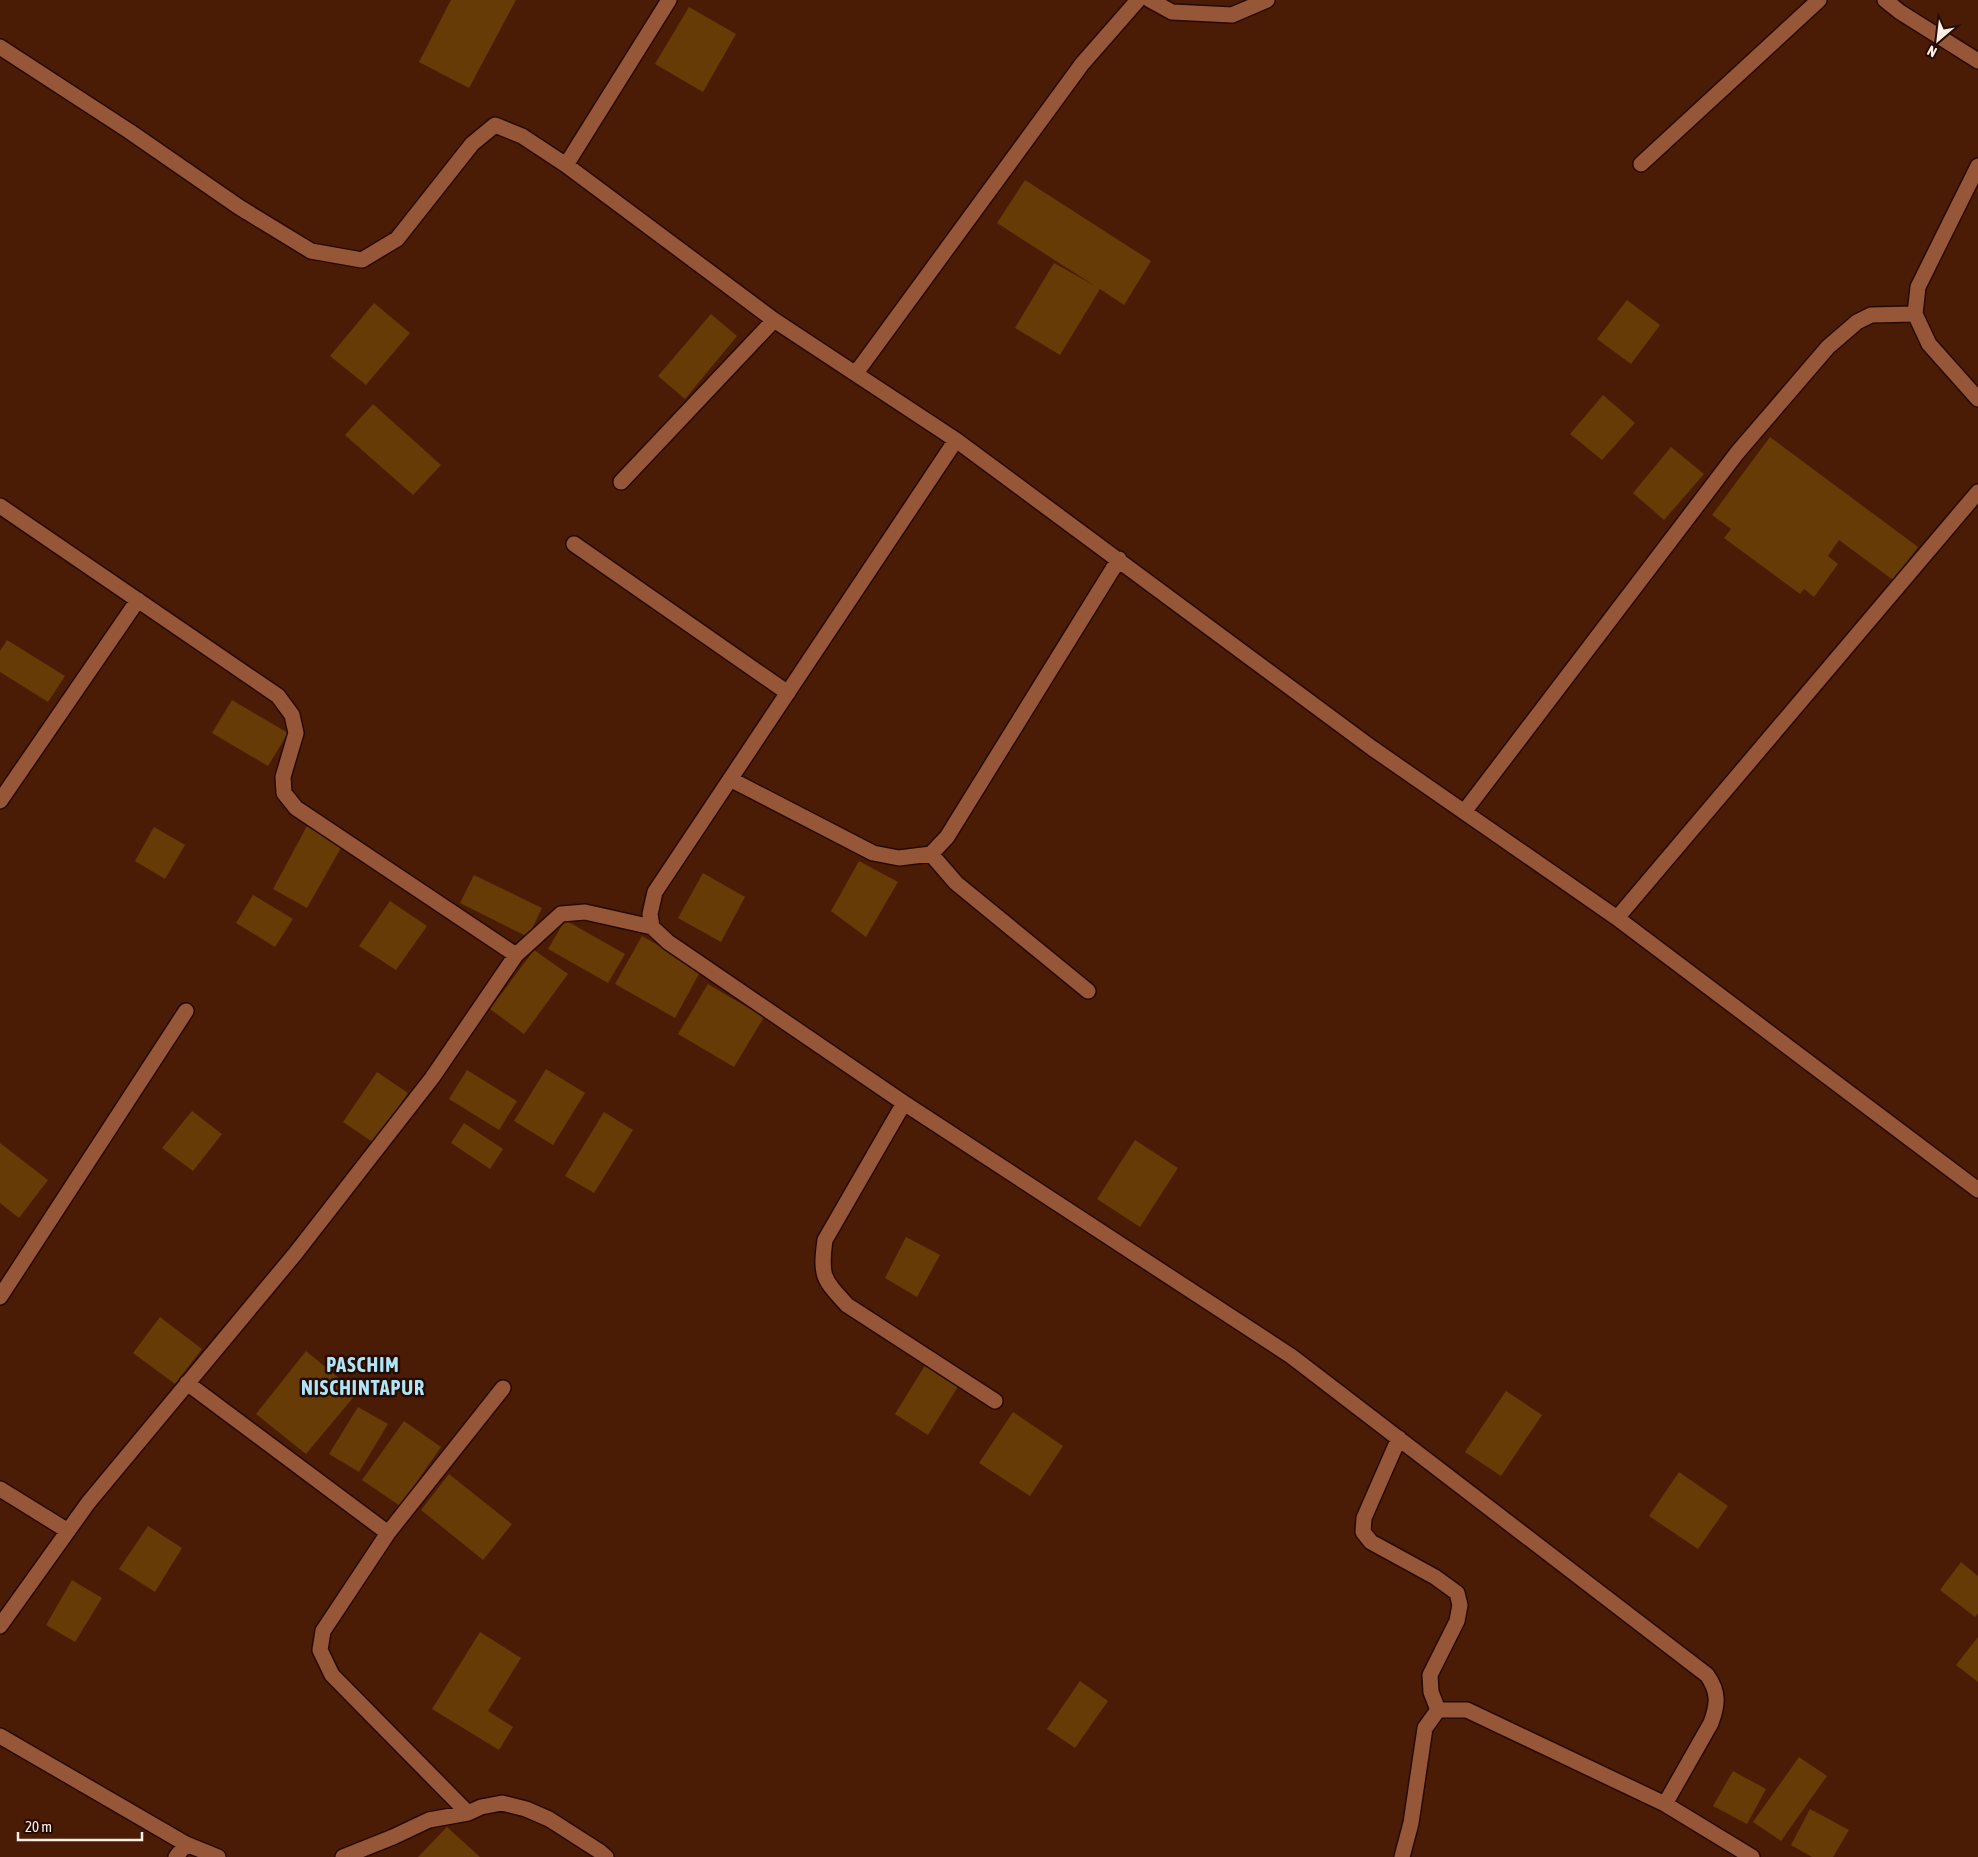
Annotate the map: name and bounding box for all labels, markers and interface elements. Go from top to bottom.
north arrow [1913,15,1963,65]
text: N [1924,42,1939,60]
district label: PASCHIM NISCHINTAPUR [301,1353,425,1399]
scale bar [18,1810,141,1842]
text: 20 m [25,1818,52,1835]

